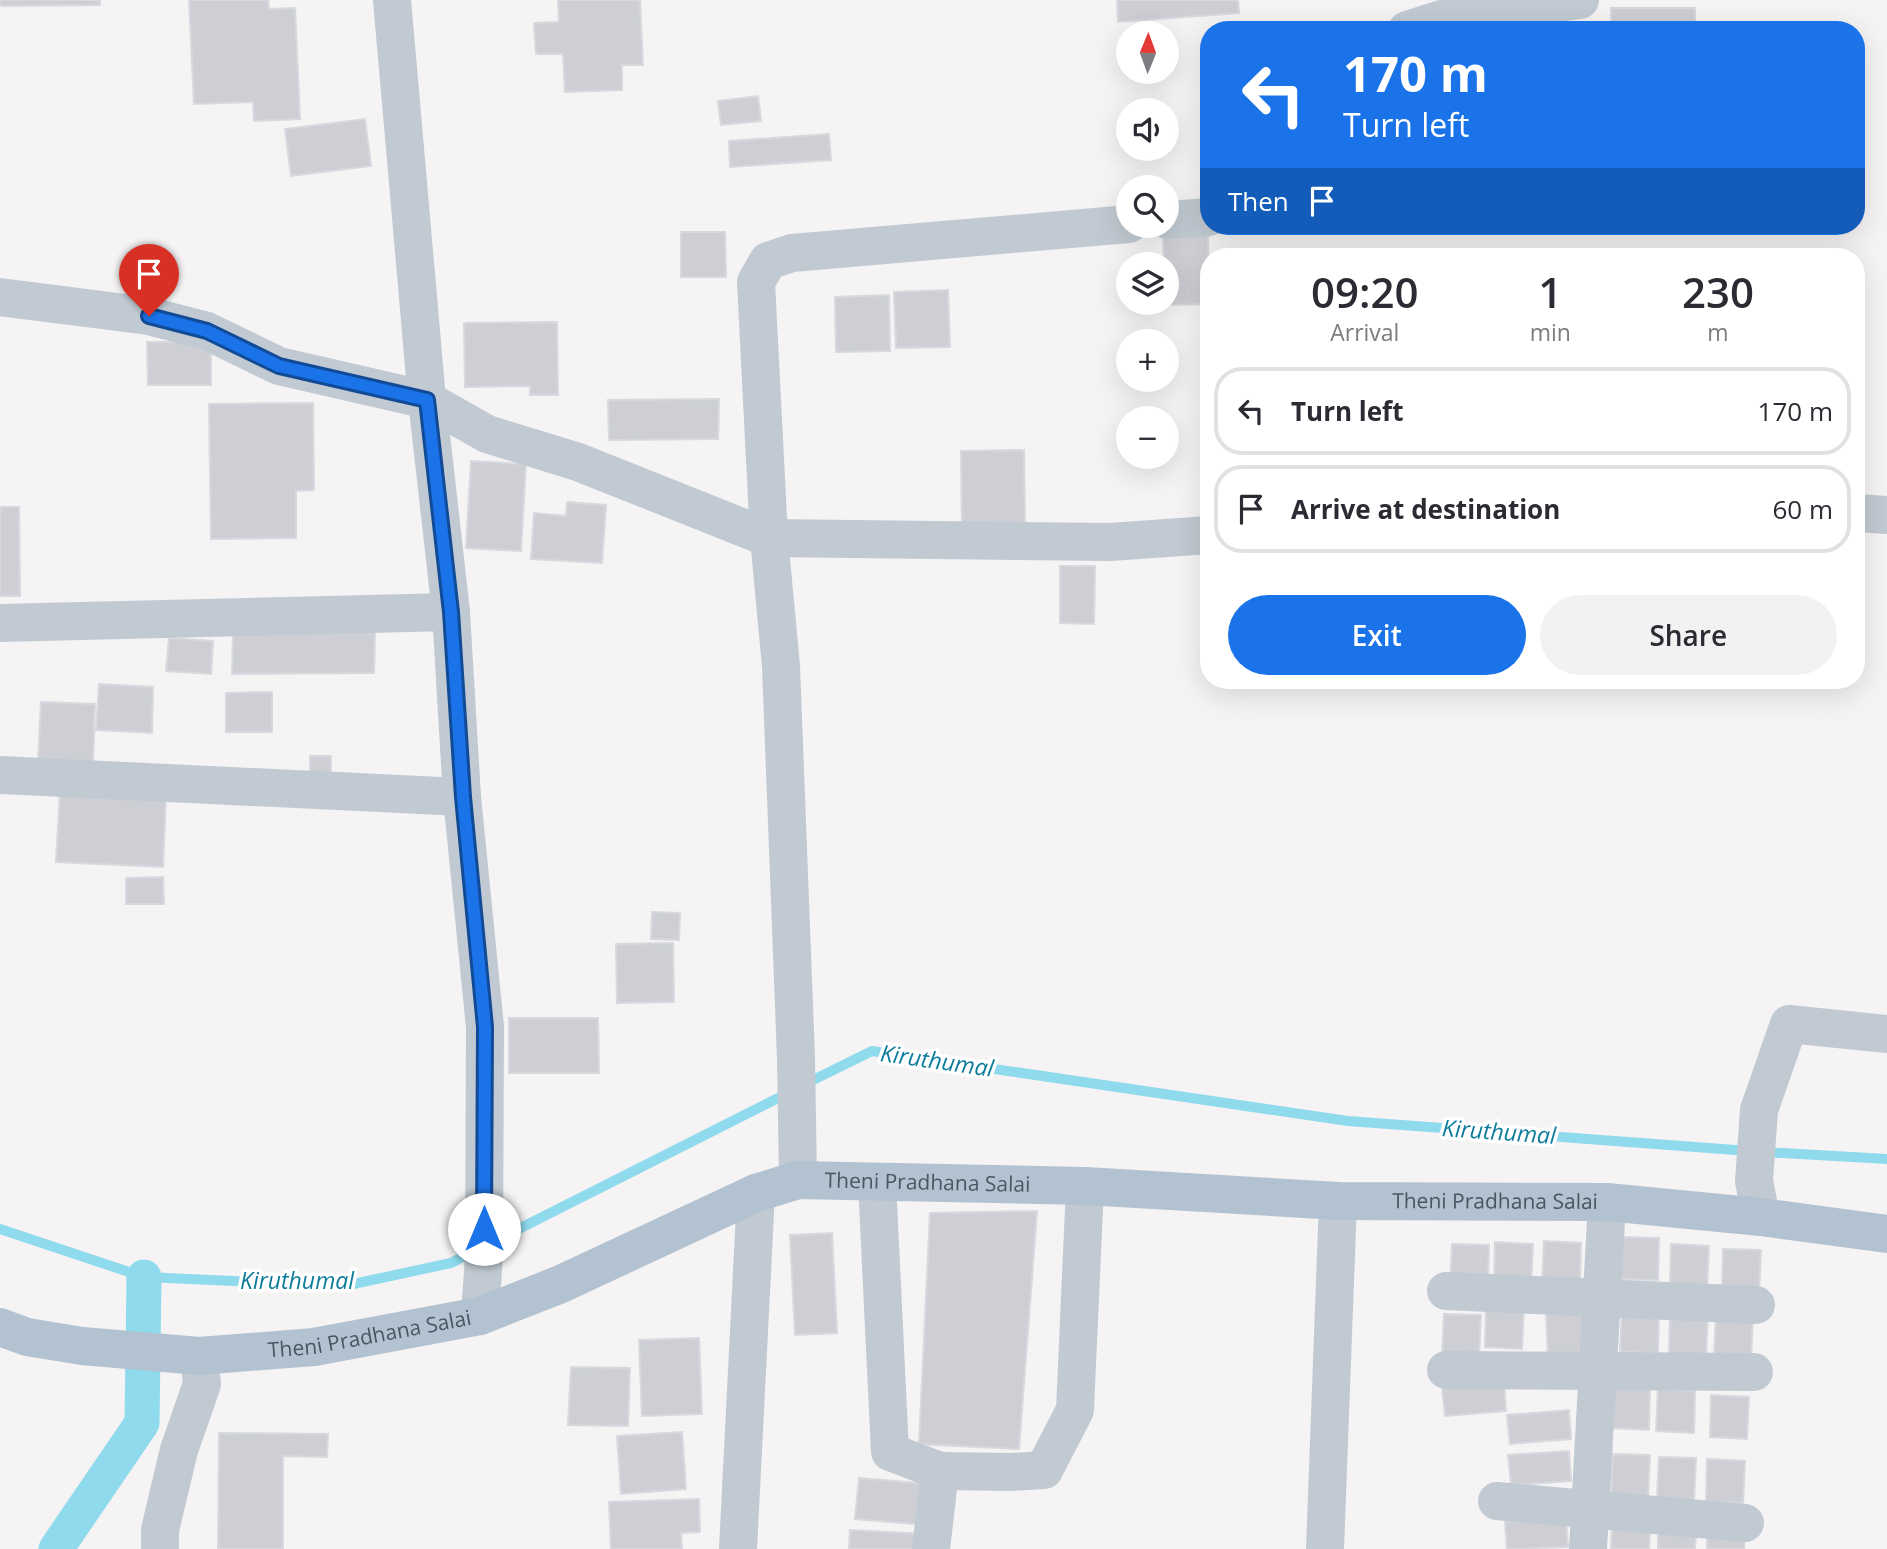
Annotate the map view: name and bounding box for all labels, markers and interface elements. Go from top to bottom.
north arrow [1116,21,1180,84]
map controls [1116,21,1179,469]
text: 170 m [1343,40,1488,106]
icon: left [1228,49,1319,140]
button: sound [1116,98,1179,161]
text: Turn left [1343,103,1469,146]
button: search [1116,175,1179,238]
icon: arrive [1303,182,1341,220]
text: Then [1228,183,1289,219]
pin [119,244,179,316]
button: layers [1116,252,1179,315]
icon: arrive [130,255,168,293]
text: 09:20 [1311,263,1419,320]
text: 1 [1538,263,1562,320]
text: 230 [1682,263,1754,320]
text: Arrival [1330,316,1399,348]
text: min [1530,316,1571,348]
text: m [1707,316,1729,348]
button: + [1116,329,1179,392]
icon: left [1232,392,1270,430]
text: Turn left [1291,393,1403,429]
text: 170 m [1758,393,1833,429]
button: − [1116,406,1179,469]
icon: arrive [1232,490,1270,528]
text: Arrive at destination [1291,491,1560,527]
text: 60 m [1772,491,1833,527]
button: Exit [1228,595,1526,675]
button: Share [1540,595,1837,675]
water label: Kiruthumal [878,1036,997,1084]
water label: Kiruthumal [1441,1111,1558,1151]
street label: Theni Pradhana Salai [824,1166,1031,1198]
street label: Theni Pradhana Salai [1392,1186,1598,1215]
position arrow [447,1192,521,1266]
water label: Kiruthumal [240,1264,355,1296]
street label: Theni Pradhana Salai [267,1303,473,1364]

